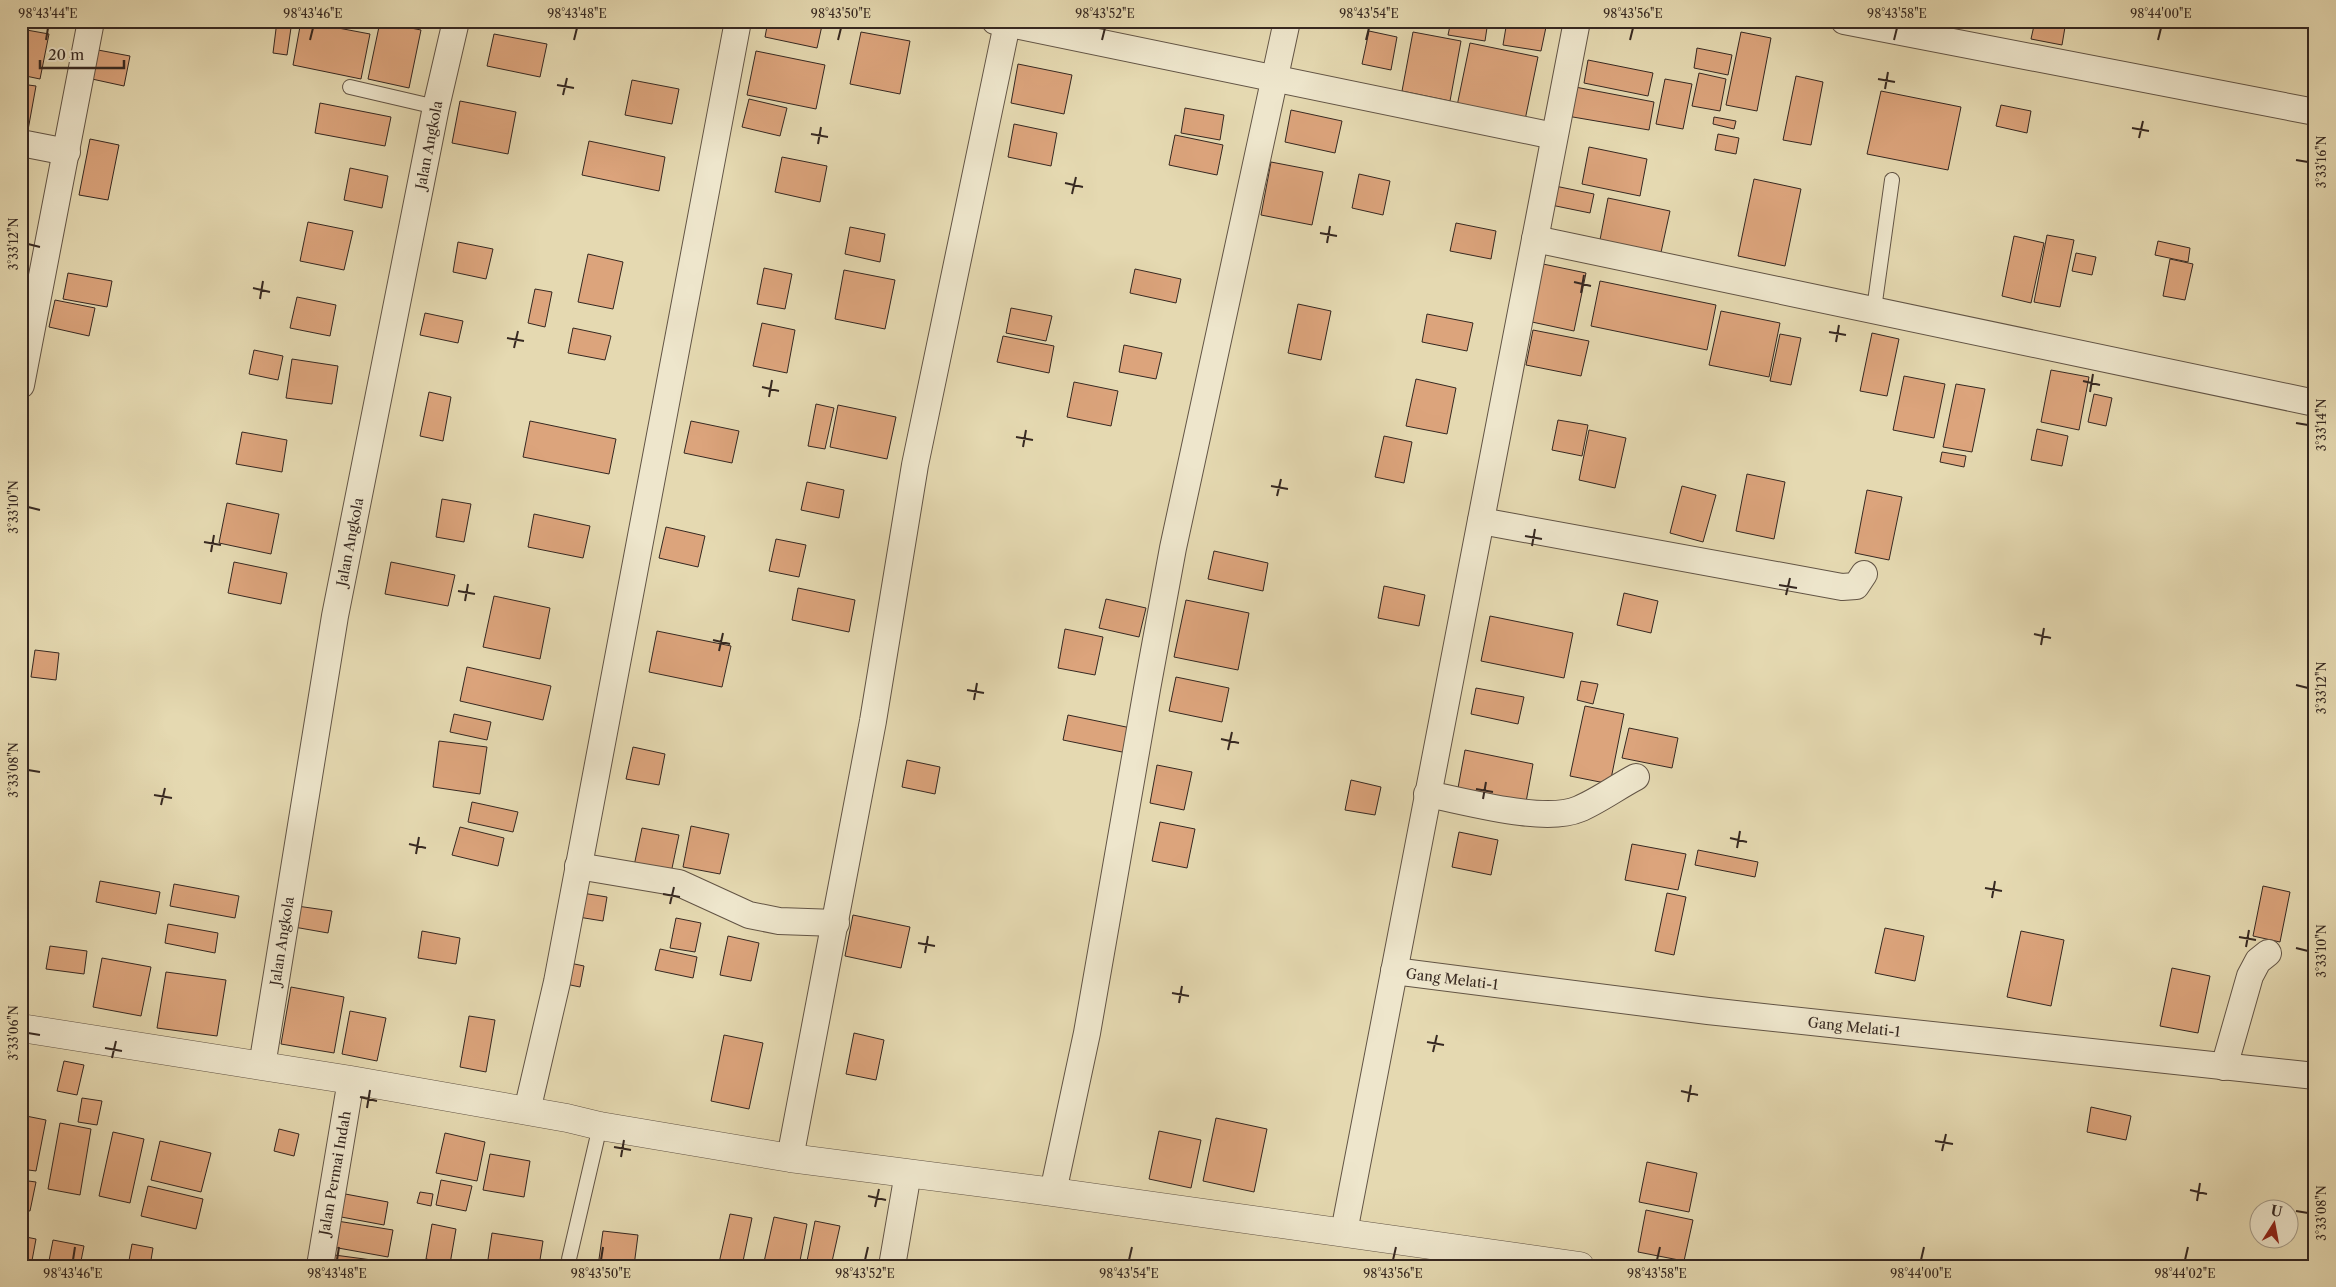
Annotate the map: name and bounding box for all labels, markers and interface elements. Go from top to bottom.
text: 98°43'44"E [18,6,78,21]
text: 98°43'46"E [283,6,343,21]
text: 98°43'48"E [547,6,607,21]
text: 98°43'50"E [811,6,871,21]
text: 98°43'52"E [1075,6,1135,21]
text: 98°43'54"E [1339,6,1399,21]
text: 98°43'56"E [1603,6,1663,21]
text: 98°43'58"E [1867,6,1927,21]
text: 98°44'00"E [2130,6,2192,21]
scale bar [40,38,124,70]
text: 20 m [48,45,84,64]
street label: Jalan Angkola [411,99,447,193]
text: 3°33'16"N [2314,136,2329,188]
text: 3°33'12"N [6,218,21,270]
text: 3°33'14"N [2314,399,2329,451]
text: 3°33'10"N [6,480,21,534]
street label: Jalan Angkola [332,496,368,590]
text: 3°33'12"N [2314,662,2329,714]
text: 3°33'08"N [6,742,21,798]
street label: Jalan Angkola [266,895,298,989]
text: 3°33'10"N [2314,924,2329,978]
street label: Gang Melati-1 [1405,964,1499,994]
text: 3°33'06"N [6,1005,21,1061]
street label: Gang Melati-1 [1807,1013,1901,1041]
street label: Jalan Permai Indah [315,1109,355,1239]
text: 3°33'08"N [2314,1185,2329,1241]
north arrow [2248,1200,2298,1250]
text: U [2269,1201,2284,1221]
text: 98°43'46"E [43,1266,103,1281]
text: 98°43'48"E [307,1266,367,1281]
text: 98°43'50"E [571,1266,631,1281]
text: 98°43'52"E [835,1266,895,1281]
text: 98°43'54"E [1099,1266,1159,1281]
text: 98°43'56"E [1363,1266,1423,1281]
text: 98°43'58"E [1627,1266,1687,1281]
text: 98°44'00"E [1890,1266,1952,1281]
text: 98°44'02"E [2155,1266,2215,1281]

